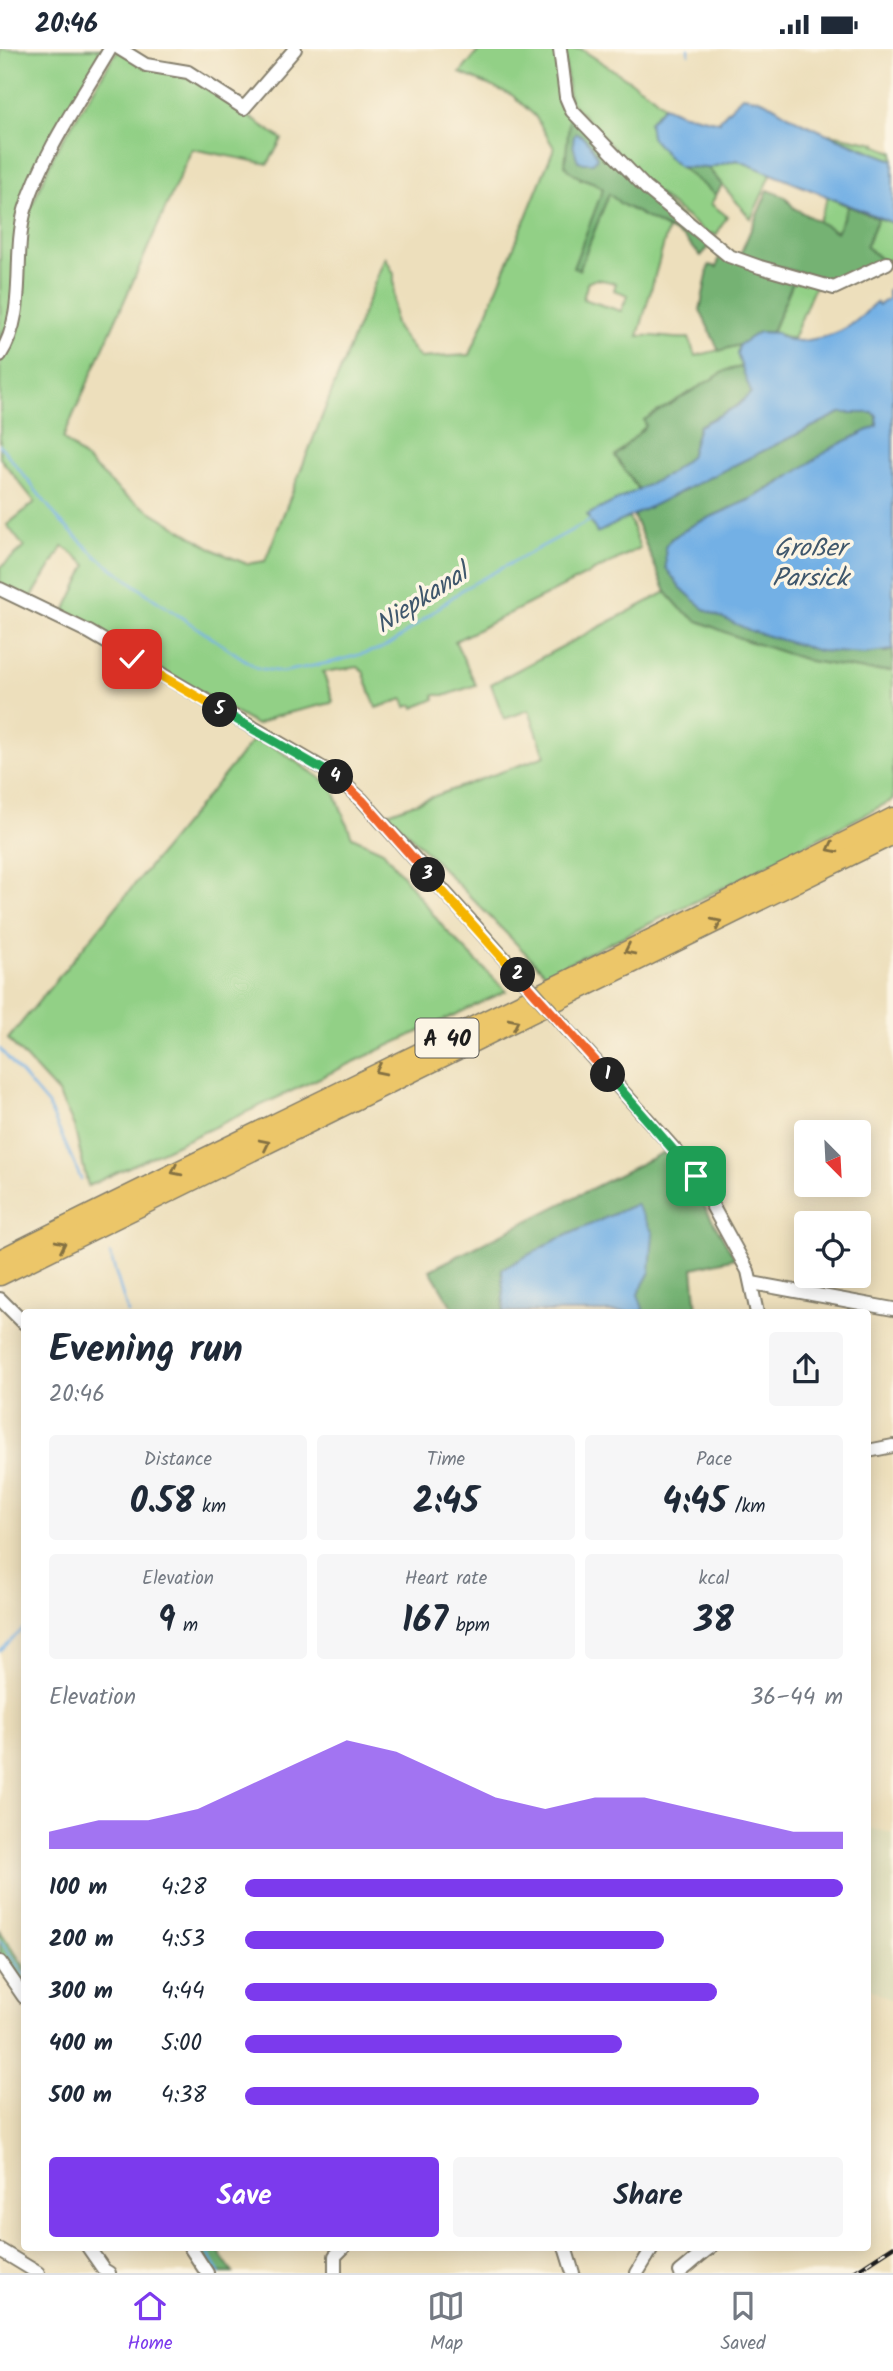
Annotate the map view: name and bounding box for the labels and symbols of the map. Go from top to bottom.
water label: Großer Parsick [772,528,852,600]
water label: Niepkanal [367,551,481,646]
pin [102,629,162,689]
pin: 5 [202,693,238,727]
pin: 4 [318,759,354,795]
one-way arrow [827,840,839,854]
pin: 3 [410,857,446,893]
one-way arrow [710,917,723,931]
one-way arrow [624,941,636,955]
pin: 2 [500,957,536,993]
one-way arrow [507,1018,519,1032]
road number: A 40 [416,1019,478,1057]
pin: 1 [590,1058,626,1093]
one-way arrow [375,1062,387,1076]
north arrow [794,1120,872,1197]
one-way arrow [258,1139,270,1153]
pin [666,1146,726,1206]
one-way arrow [171,1162,183,1176]
one-way arrow [54,1240,66,1254]

